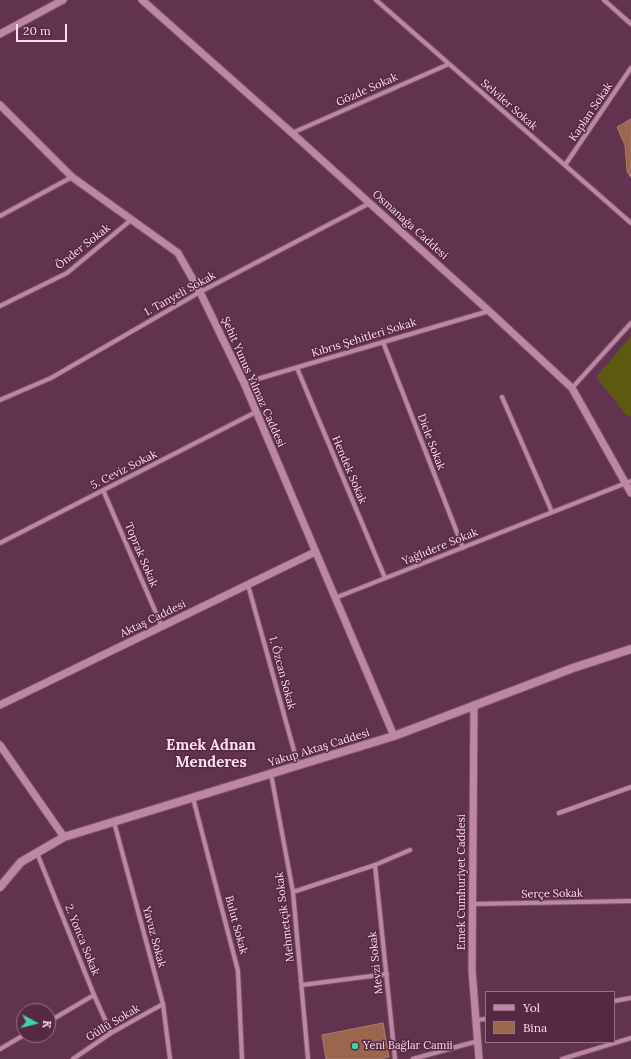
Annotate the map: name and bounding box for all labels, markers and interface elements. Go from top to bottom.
scale bar [18,16,69,42]
text: 20 m [23,23,51,38]
street label: Gözde Sokak [334,71,400,109]
street label: Selviler Sokak [478,77,540,133]
street label: Kaplan Sokak [566,80,616,144]
street label: Osmanağa Caddesi [370,188,450,262]
street label: Önder Sokak [53,222,113,272]
street label: 1. Tanyeli Sokak [142,269,218,319]
street label: Şehit Yunus Yılmaz Caddesi [218,315,288,449]
street label: Kıbrıs Şehitleri Sokak [310,316,418,360]
street label: Dicle Sokak [414,412,448,472]
street label: Hendek Sokak [329,434,369,506]
street label: 5. Ceviz Sokak [89,448,159,492]
street label: Toprak Sokak [121,521,161,589]
street label: Yağlıdere Sokak [400,526,480,568]
street label: Aktaş Caddesi [118,597,188,641]
street label: 1. Özcan Sokak [266,635,298,711]
street label: Yakup Aktaş Caddesi [267,726,371,770]
district label: Emek Adnan Menderes [166,737,256,772]
street label: Emek Cumhuriyet Caddesi [455,814,469,950]
street label: Mehmetçik Sokak [273,871,297,963]
street label: Serçe Sokak [521,887,583,901]
street label: Bulut Sokak [222,894,250,956]
street label: 2. Yonca Sokak [62,903,102,977]
street label: Yavuz Sokak [140,905,168,969]
street label: Mevzi Sokak [366,931,386,995]
legend [485,991,615,1043]
text: Yol [523,1000,540,1015]
street label: Güllü Sokak [84,1002,142,1044]
north arrow [16,1003,56,1043]
text: K [39,1020,54,1029]
text: Bina [523,1020,547,1035]
place label: Yeni Bağlar Camii [363,1039,453,1053]
marker: Yeni Bağlar Camii [350,1041,360,1051]

